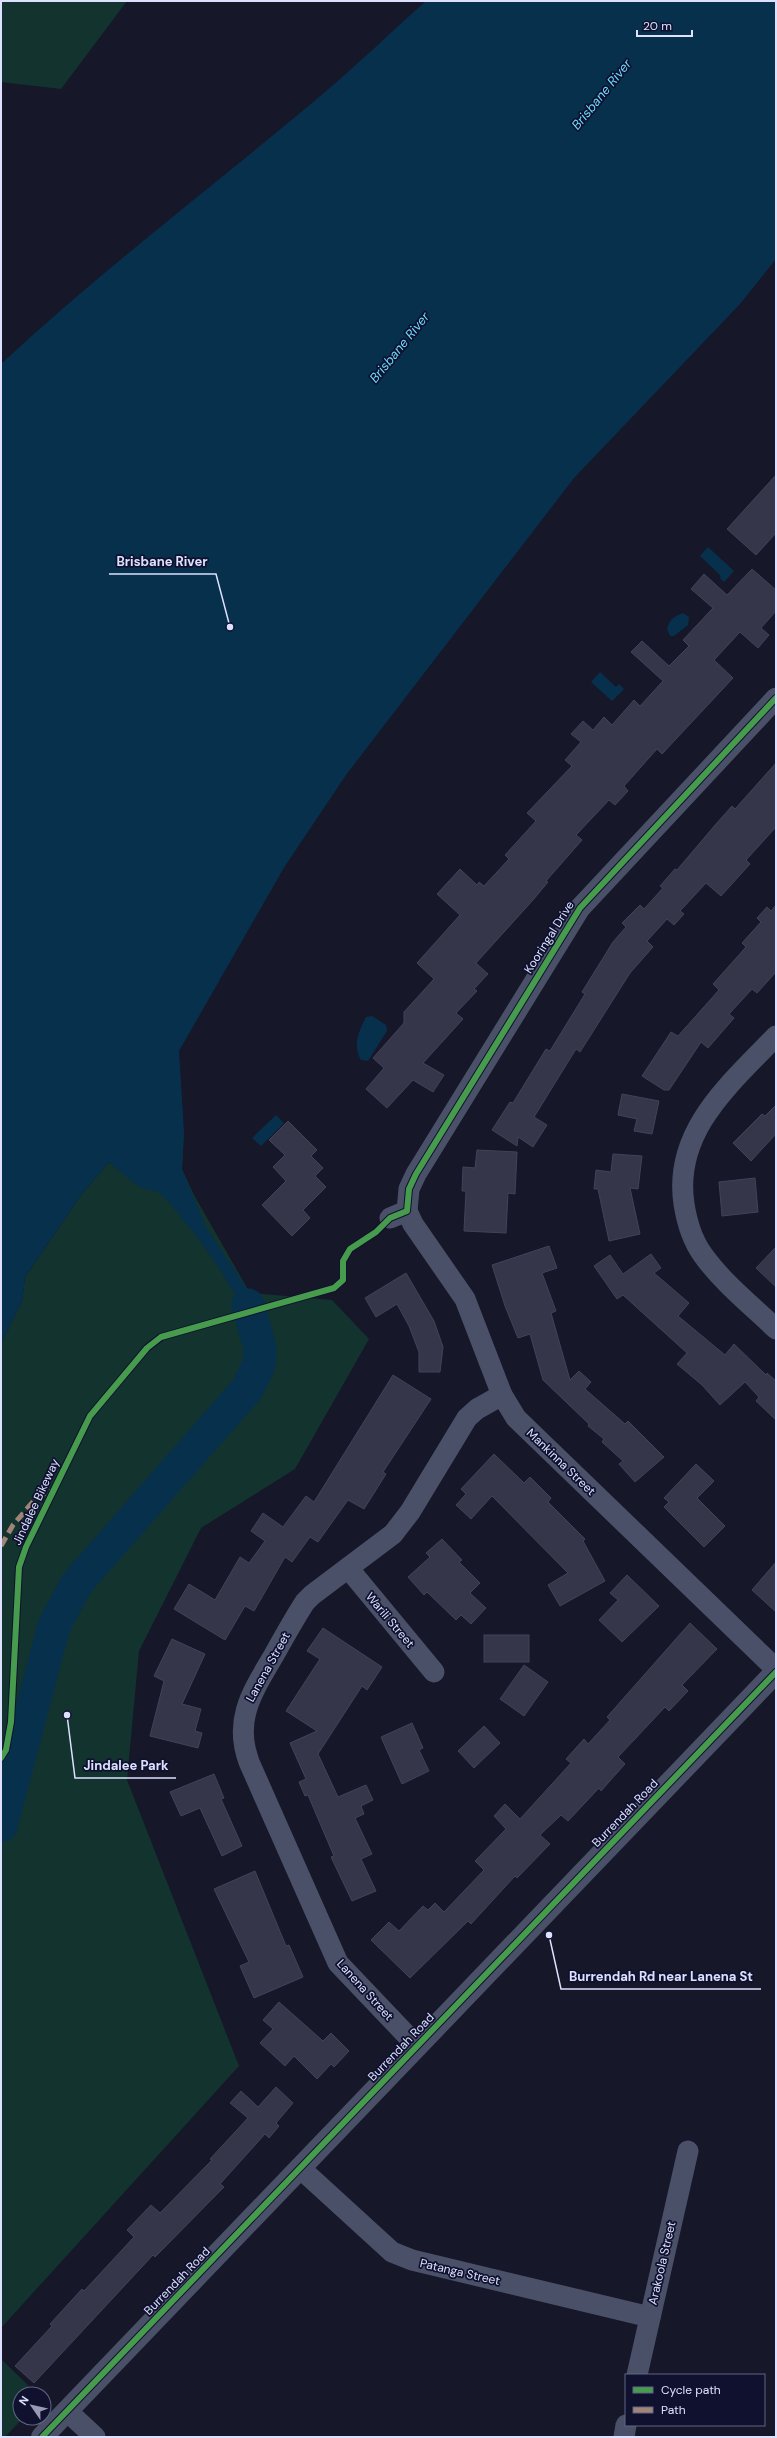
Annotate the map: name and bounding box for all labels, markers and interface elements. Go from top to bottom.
scale bar [637,12,692,38]
text: 20 m [643,18,672,34]
water label: Brisbane River [568,55,636,133]
water label: Brisbane River [366,308,434,386]
callout: Brisbane River [109,549,216,574]
text: Brisbane River [116,553,208,570]
street label: Kooringal Drive [520,898,578,976]
street label: Mankinna Street [523,1425,599,1499]
street label: Jindalee Bikeway [9,1456,63,1548]
street label: Warili Street [362,1589,418,1651]
street label: Lanena Street [242,1629,294,1705]
callout: Jindalee Park [75,1753,176,1778]
text: Jindalee Park [84,1757,169,1774]
street label: Burrendah Road [588,1776,662,1850]
street label: Lanena Street [333,1956,397,2024]
callout: Burrendah Rd near Lanena St [561,1964,761,1989]
text: Burrendah Rd near Lanena St [569,1968,753,1985]
street label: Burrendah Road [364,2010,438,2084]
street label: Arakoola Street [645,2219,679,2306]
street label: Burrendah Road [140,2244,214,2318]
street label: Patanga Street [418,2255,502,2289]
legend [625,2374,765,2426]
text: Cycle path [661,2382,721,2398]
north arrow [12,2386,52,2426]
text: N [16,2393,32,2408]
text: Path [661,2402,686,2418]

